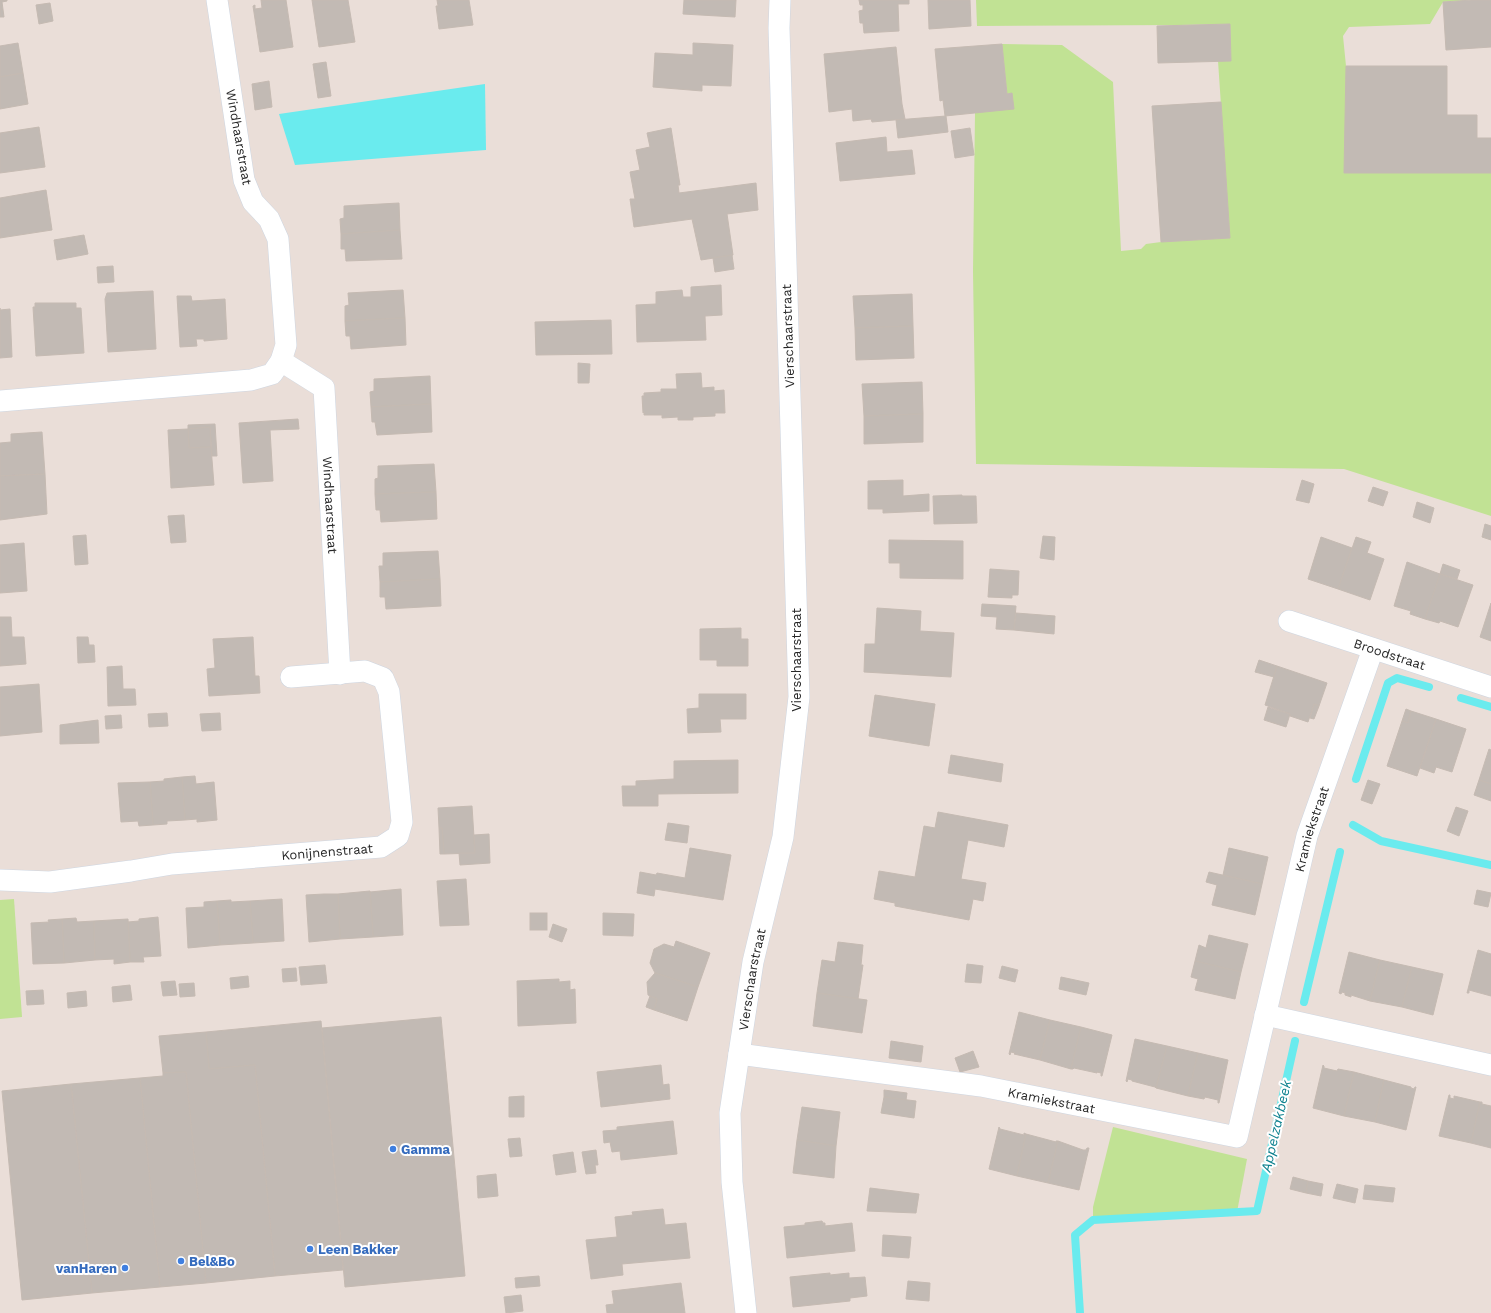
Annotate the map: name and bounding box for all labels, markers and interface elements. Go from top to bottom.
street label: Windhaarstraat [223,88,255,187]
street label: Vierschaarstraat [779,283,797,388]
street label: Windhaarstraat [320,456,341,555]
street label: Vierschaarstraat [789,608,804,712]
street label: Broodstraat [1352,635,1428,673]
street label: Kramiekstraat [1291,784,1332,873]
street label: Konijnenstraat [281,840,374,863]
street label: Vierschaarstraat [735,926,768,1032]
water label: Appelzakbeek [1257,1078,1294,1174]
street label: Kramiekstraat [1006,1084,1097,1116]
place label: Gamma [401,1142,450,1157]
marker: Gamma [388,1144,398,1154]
place label: Leen Bakker [318,1242,398,1257]
marker: Leen Bakker [305,1244,315,1254]
place label: Bel&Bo [189,1254,235,1269]
marker: Bel&Bo [176,1256,186,1266]
place label: vanHaren [55,1261,117,1276]
marker: vanHaren [120,1263,130,1273]

